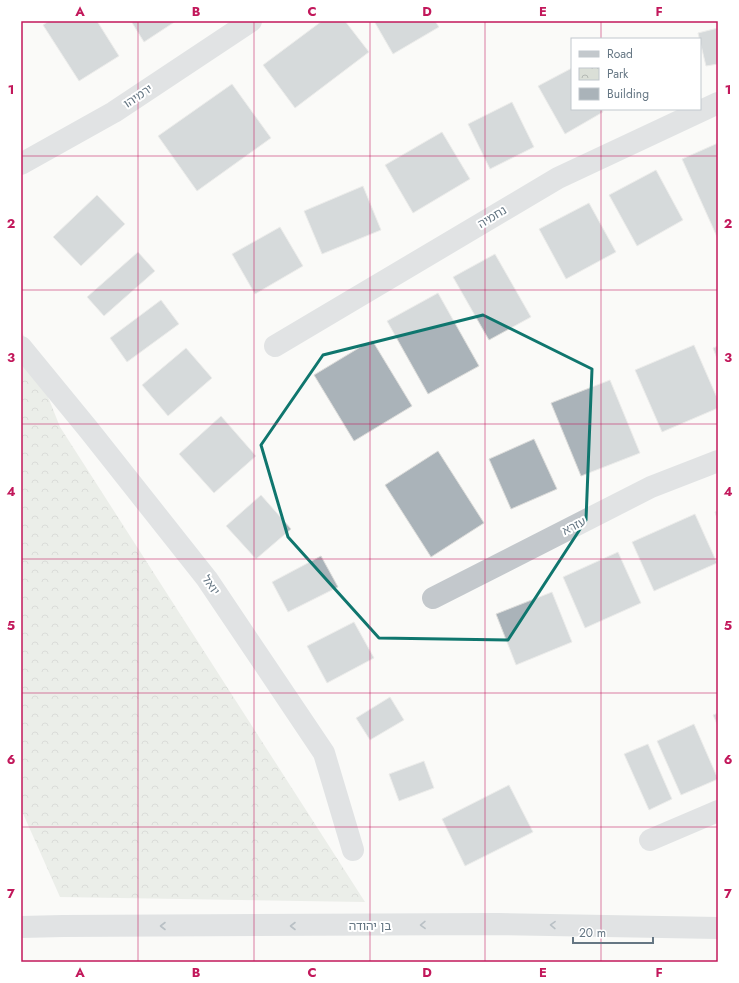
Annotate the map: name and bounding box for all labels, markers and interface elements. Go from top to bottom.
text: A [74,2,85,21]
text: B [192,2,201,21]
text: C [307,2,317,21]
text: D [422,2,432,21]
text: E [539,2,547,21]
text: F [655,2,663,21]
legend [571,38,701,110]
text: Road [607,45,633,63]
text: Park [607,65,629,83]
text: 1 [8,80,14,99]
street label: ירמיהו [120,80,156,112]
text: 1 [725,80,731,99]
text: Building [607,85,649,103]
street label: נחמיה [474,201,510,233]
text: 2 [7,214,15,233]
text: 2 [724,214,732,233]
text: 3 [7,348,15,367]
text: 3 [724,348,732,367]
text: 4 [6,482,16,501]
text: 4 [723,482,733,501]
street label: עזרא [559,512,589,540]
street label: יואל [198,571,224,599]
text: 5 [7,616,15,635]
text: 5 [724,616,732,635]
text: 6 [7,750,16,769]
text: 6 [724,750,733,769]
text: 7 [7,884,15,903]
text: 7 [724,884,732,903]
street label: בן יהודה [349,917,391,935]
scale bar [573,919,653,945]
one-way arrow [420,921,426,929]
one-way arrow [550,921,556,930]
one-way arrow [160,922,166,930]
one-way arrow [290,922,296,930]
text: 20 m [579,924,606,942]
text: A [74,963,85,982]
text: B [192,963,201,982]
text: C [307,963,317,982]
text: D [422,963,432,982]
text: E [539,963,547,982]
text: F [655,963,663,982]

